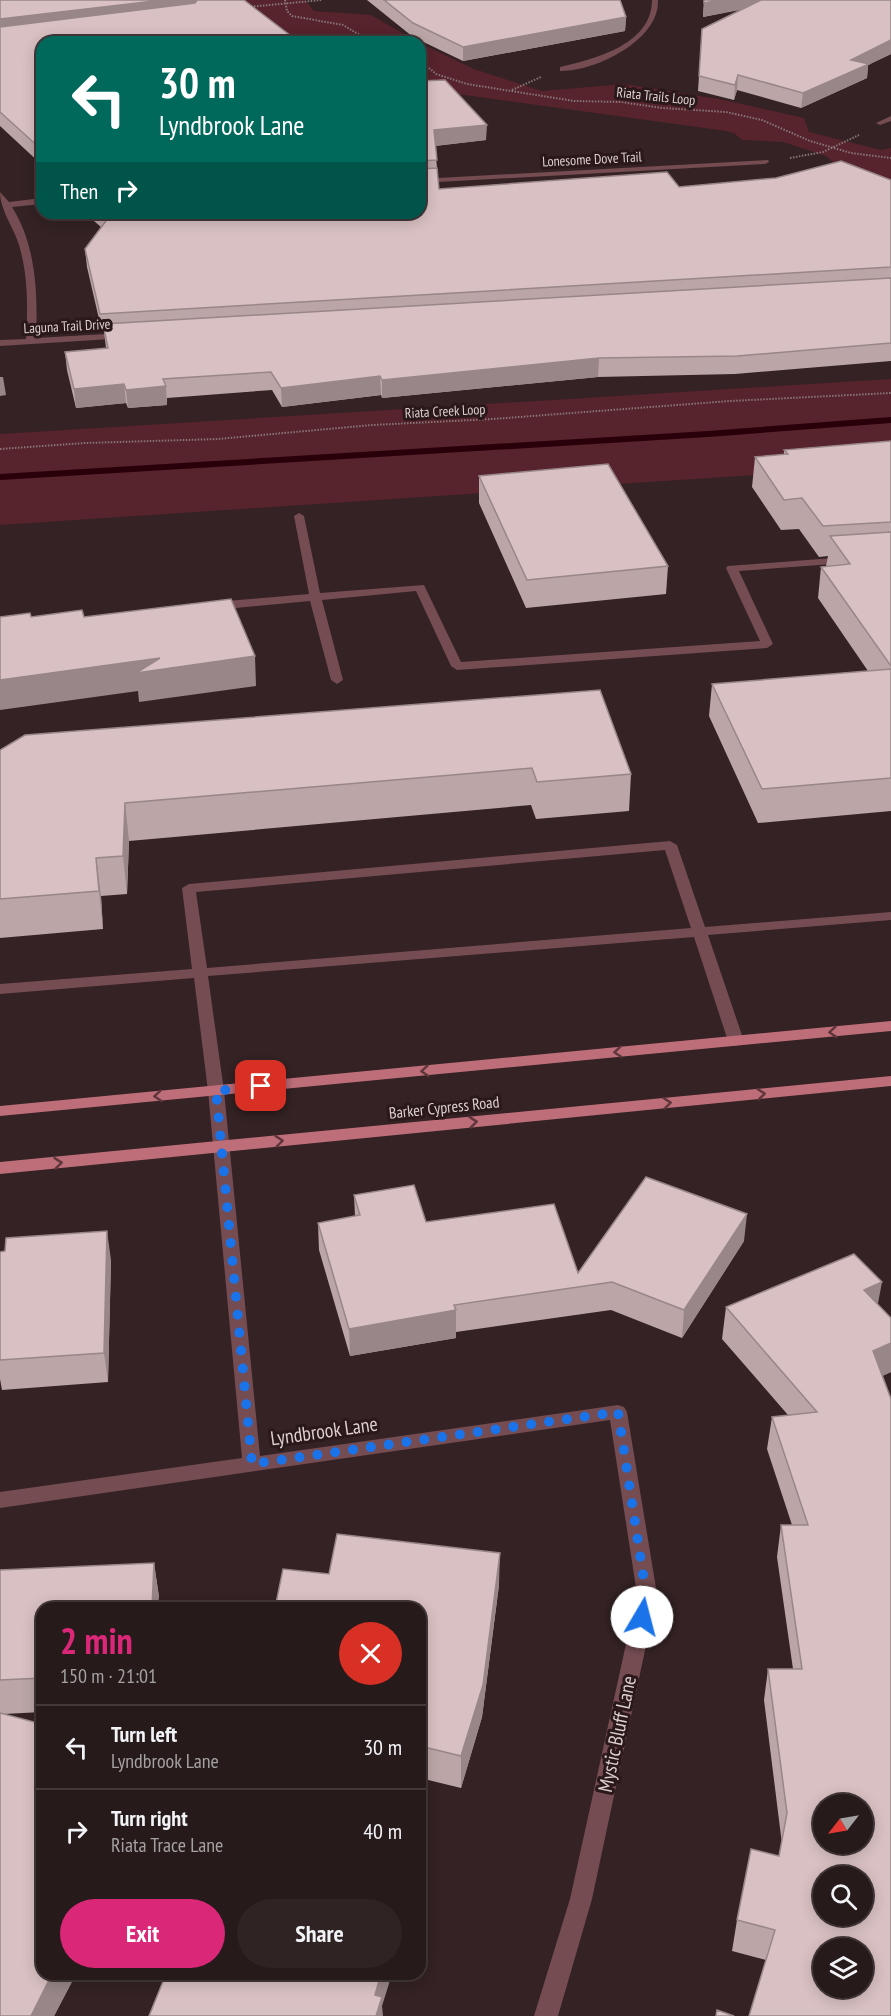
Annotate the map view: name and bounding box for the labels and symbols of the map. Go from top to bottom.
street label: Riata Trails Loop [616,83,696,109]
street label: Lonesome Dove Trail [542,147,643,171]
street label: Laguna Trail Drive [23,315,111,337]
street label: Riata Creek Loop [404,400,486,422]
one-way arrow [828,1025,837,1038]
one-way arrow [613,1045,622,1058]
pin [235,1060,286,1111]
one-way arrow [421,1064,430,1077]
one-way arrow [756,1088,765,1101]
one-way arrow [153,1089,162,1102]
street label: Barker Cypress Road [388,1091,500,1123]
one-way arrow [662,1097,671,1110]
one-way arrow [468,1116,477,1129]
one-way arrow [274,1135,283,1148]
one-way arrow [54,1157,63,1170]
street label: Lyndbrook Lane [269,1411,379,1451]
position arrow [610,1585,674,1649]
street label: Mystic Bluff Lane [592,1673,642,1795]
north arrow [813,1794,873,1854]

